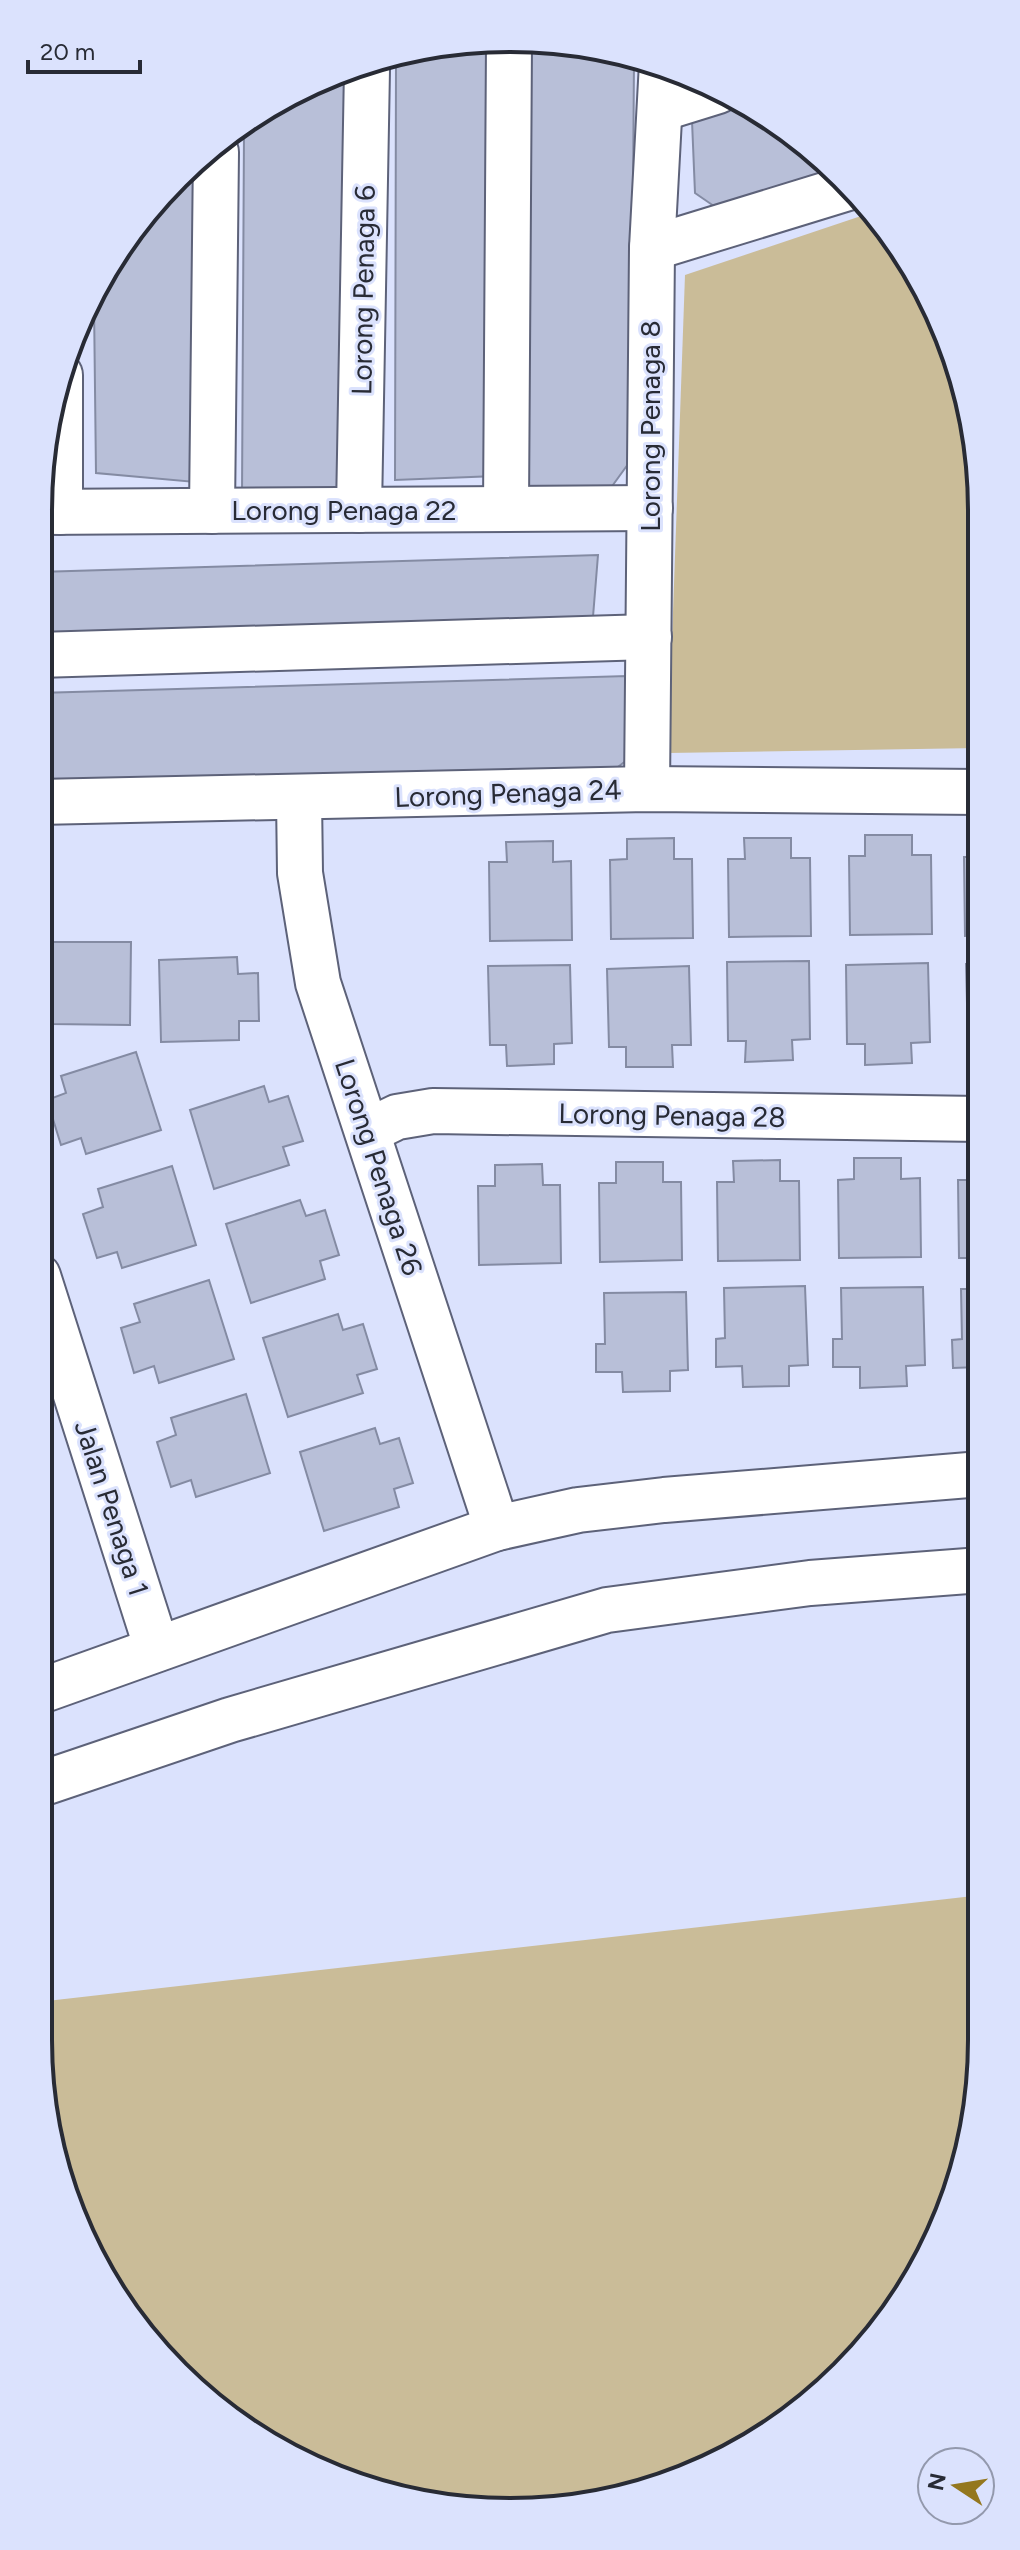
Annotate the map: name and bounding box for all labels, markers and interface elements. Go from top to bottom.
scale bar [28,24,140,74]
text: 20 m [40,37,95,66]
street label: Lorong Penaga 6 [344,185,382,395]
street label: Lorong Penaga 8 [633,320,667,532]
street label: Lorong Penaga 22 [231,493,457,527]
street label: Lorong Penaga 24 [394,772,622,814]
street label: Lorong Penaga 26 [328,1054,430,1280]
street label: Lorong Penaga 28 [558,1096,786,1134]
street label: Jalan Penaga 1 [68,1416,156,1600]
north arrow [916,2446,996,2526]
text: N [922,2471,952,2493]

